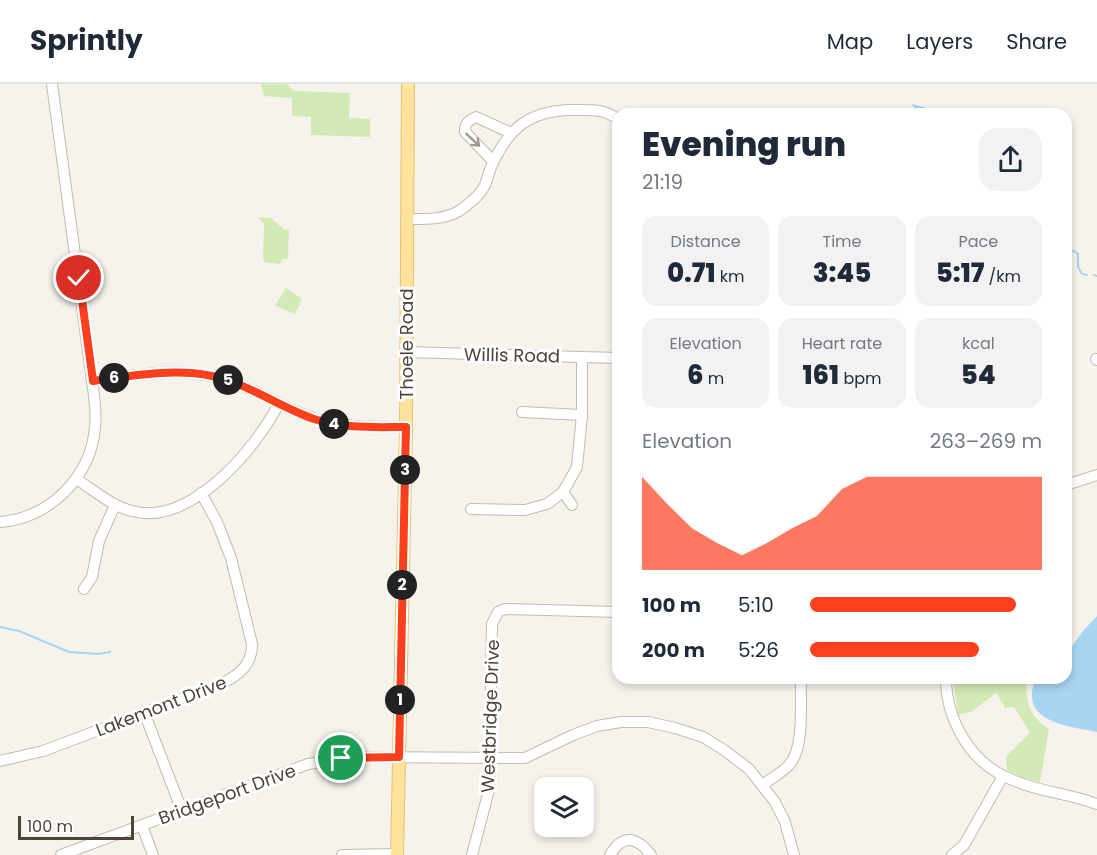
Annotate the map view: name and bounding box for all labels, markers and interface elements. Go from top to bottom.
text: Sprintly [30,21,143,60]
text: Map [827,27,873,56]
text: Layers [906,27,973,56]
text: Share [1006,27,1067,56]
text: Evening run [642,121,846,168]
button: share [979,128,1042,191]
one-way arrow [465,133,480,147]
text: 21:19 [642,168,683,196]
text: Distance [671,230,741,253]
text: Time [822,230,861,253]
text: Pace [958,230,998,253]
pin [53,252,104,303]
text: 0.71 [667,255,715,291]
text: 3:45 [813,255,871,291]
text: 5:17 [936,255,984,291]
icon: check [62,261,95,294]
text: km [715,265,744,288]
text: /km [984,265,1021,288]
street label: Thoele Road [394,288,419,400]
text: Elevation [670,332,742,355]
text: Heart rate [802,332,882,355]
text: kcal [962,332,995,355]
street label: Willis Road [464,342,560,368]
text: 6 [687,357,704,393]
text: 161 [802,357,839,393]
text: 54 [961,357,996,393]
pin: 6 [99,363,129,393]
pin: 5 [213,365,243,395]
text: 6 [109,366,119,389]
text: m [704,367,724,390]
text: bpm [839,367,882,390]
text: 5 [223,368,233,391]
pin: 4 [319,409,349,439]
text: 4 [329,412,339,435]
text: Elevation [642,427,732,455]
text: 263–269 m [930,427,1042,455]
pin: 3 [390,455,420,485]
text: 3 [400,458,410,481]
pin: 2 [387,570,417,600]
text: 2 [397,573,407,596]
text: 100 m [642,591,701,619]
text: 5:10 [738,591,774,619]
text: 200 m [642,636,705,664]
text: 5:26 [738,636,779,664]
street label: Westbridge Drive [475,639,505,793]
street label: Lakemont Drive [92,670,230,742]
pin: 1 [385,685,415,715]
text: 1 [397,688,403,711]
pin [315,732,366,783]
icon: arrive [324,741,357,774]
street label: Bridgeport Drive [155,758,299,830]
map controls [534,777,594,837]
button: layers [534,777,594,837]
scale bar [18,813,134,840]
text: 100 m [27,815,73,838]

